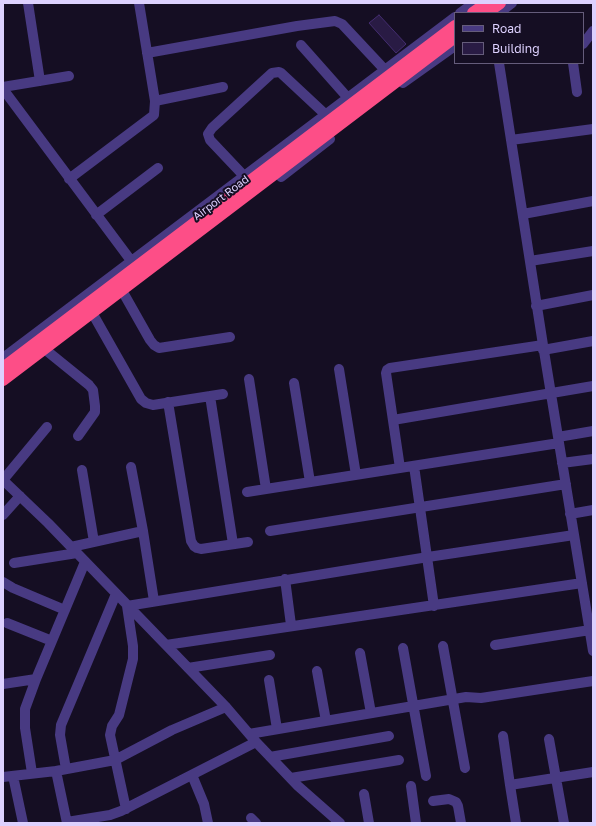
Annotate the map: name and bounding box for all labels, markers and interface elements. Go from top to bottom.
legend [454,12,584,64]
text: Road [492,21,521,36]
text: Building [492,41,540,56]
street label: Airport Road [190,173,252,223]

